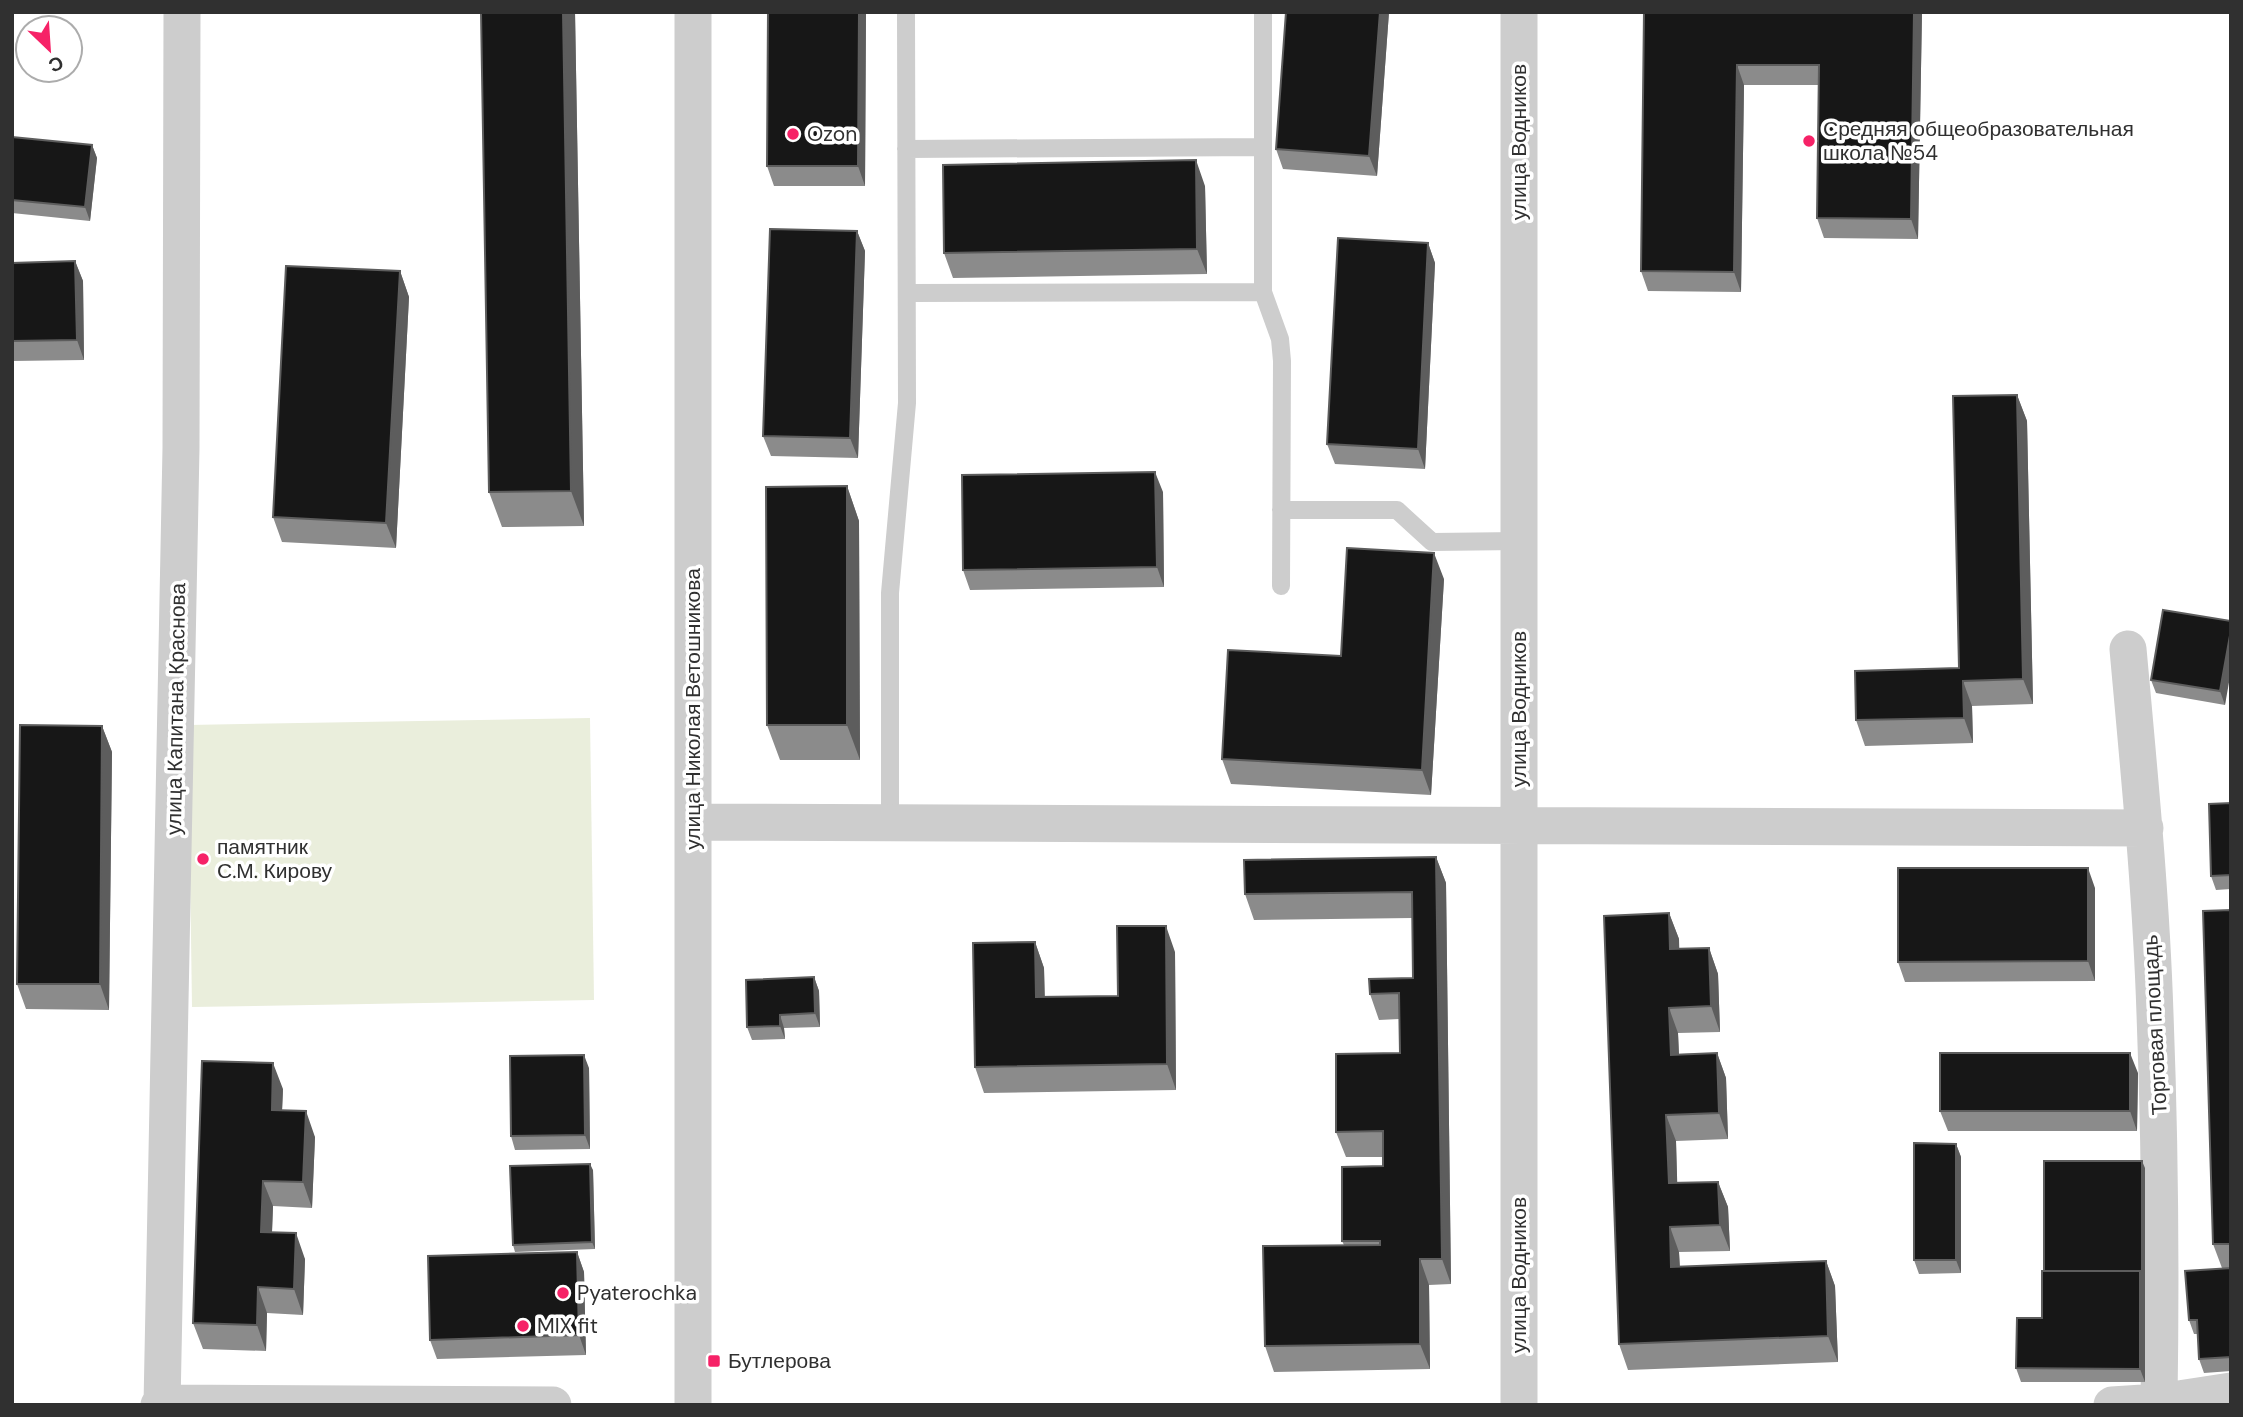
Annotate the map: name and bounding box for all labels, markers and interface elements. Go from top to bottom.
north arrow [14,14,84,84]
text: С [44,50,67,78]
street label: улица Водников [1505,64,1533,220]
place label: Средняя общеобразовательная школа №54 [1823,115,2134,167]
place label: Ozon [807,120,857,148]
marker: Ozon [785,126,801,142]
marker: Средняя общеобразовательная школа №54 [1801,133,1817,149]
street label: улица Николая Ветошникова [679,568,707,850]
street label: улица Капитана Краснова [160,582,192,835]
street label: улица Водников [1505,631,1533,787]
place label: памятник С.М. Кирову [217,833,333,885]
marker: памятник С.М. Кирову [195,851,211,867]
street label: Торговая площадь [2136,934,2174,1116]
street label: улица Водников [1505,1197,1533,1353]
place label: Pyaterochka [577,1279,697,1307]
marker: Pyaterochka [555,1285,571,1301]
place label: MIX fit [537,1312,598,1340]
marker: MIX fit [515,1318,531,1334]
place label: Бутлерова [728,1347,831,1375]
marker: Бутлерова [706,1353,722,1369]

